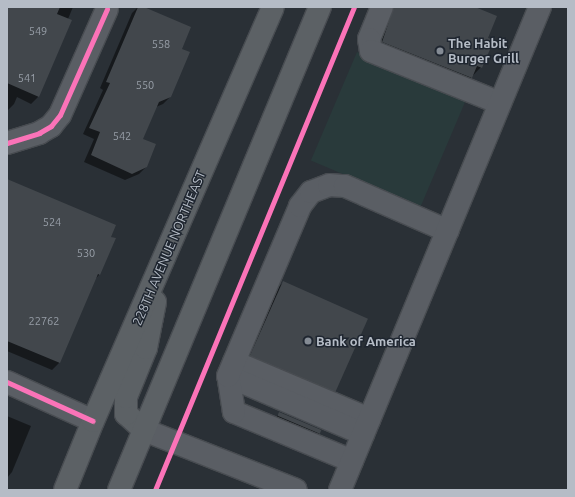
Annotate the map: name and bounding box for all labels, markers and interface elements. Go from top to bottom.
house number: 549 [29,24,47,38]
place label: The Habit Burger Grill [448,36,519,67]
house number: 558 [152,37,170,51]
marker: The Habit Burger Grill [435,46,445,56]
house number: 541 [18,71,36,85]
house number: 550 [136,78,154,92]
house number: 542 [113,129,131,143]
street label: 228TH AVENUE NORTHEAST [129,168,209,328]
house number: 524 [43,215,61,229]
house number: 530 [77,246,95,260]
house number: 22762 [28,314,60,328]
place label: Bank of America [316,333,416,349]
marker: Bank of America [303,336,313,346]

